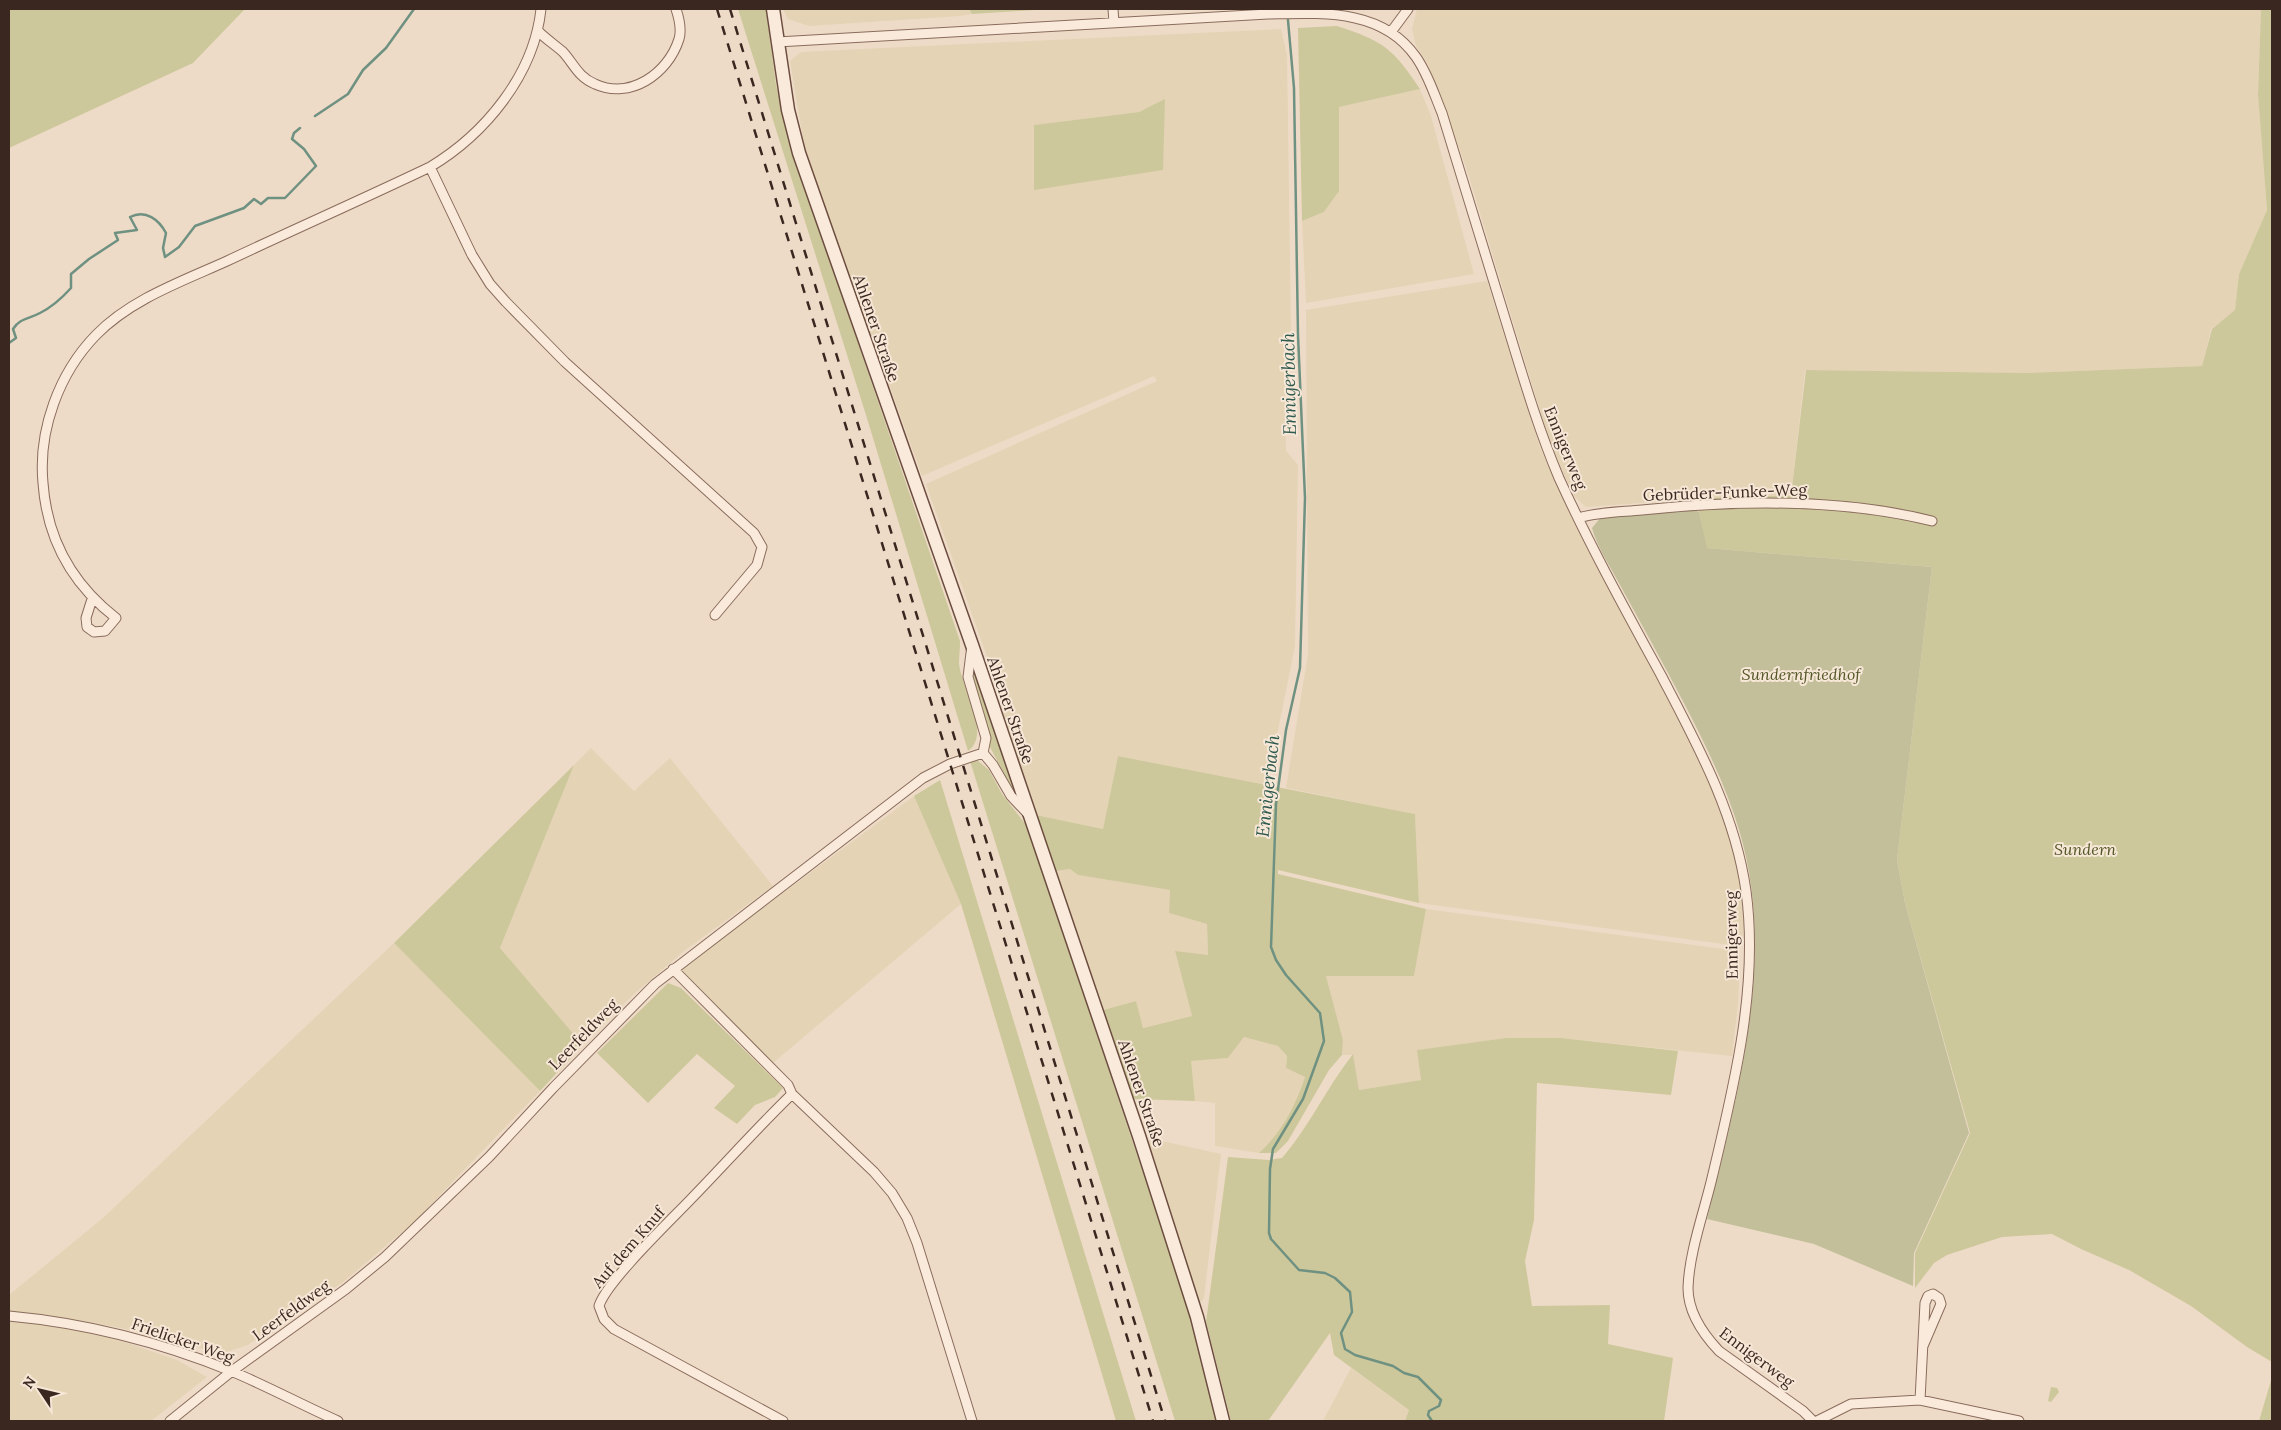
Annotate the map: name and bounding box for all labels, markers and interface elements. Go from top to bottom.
street label: Ahlener Straße [849,271,905,385]
water label: Ennigerbach [1276,332,1301,436]
street label: Ennigerweg [1540,403,1592,494]
street label: Gebrüder-Funke-Weg [1642,479,1809,505]
street label: Ahlener Straße [983,653,1039,767]
park label: Sundernfriedhof [1742,664,1862,684]
water label: Ennigerbach [1251,733,1284,838]
park label: Sundern [2054,839,2116,859]
street label: Ennigerweg [1720,889,1742,979]
street label: Leerfeldweg [544,993,623,1074]
street label: Ahlener Straße [1114,1036,1170,1150]
street label: Auf dem Knuf [586,1201,670,1293]
street label: Leerfeldweg [248,1274,335,1345]
street label: Frielicker Weg [129,1313,238,1367]
street label: Ennigerweg [1716,1322,1799,1392]
north arrow [15,1365,65,1415]
text: N [19,1373,40,1392]

